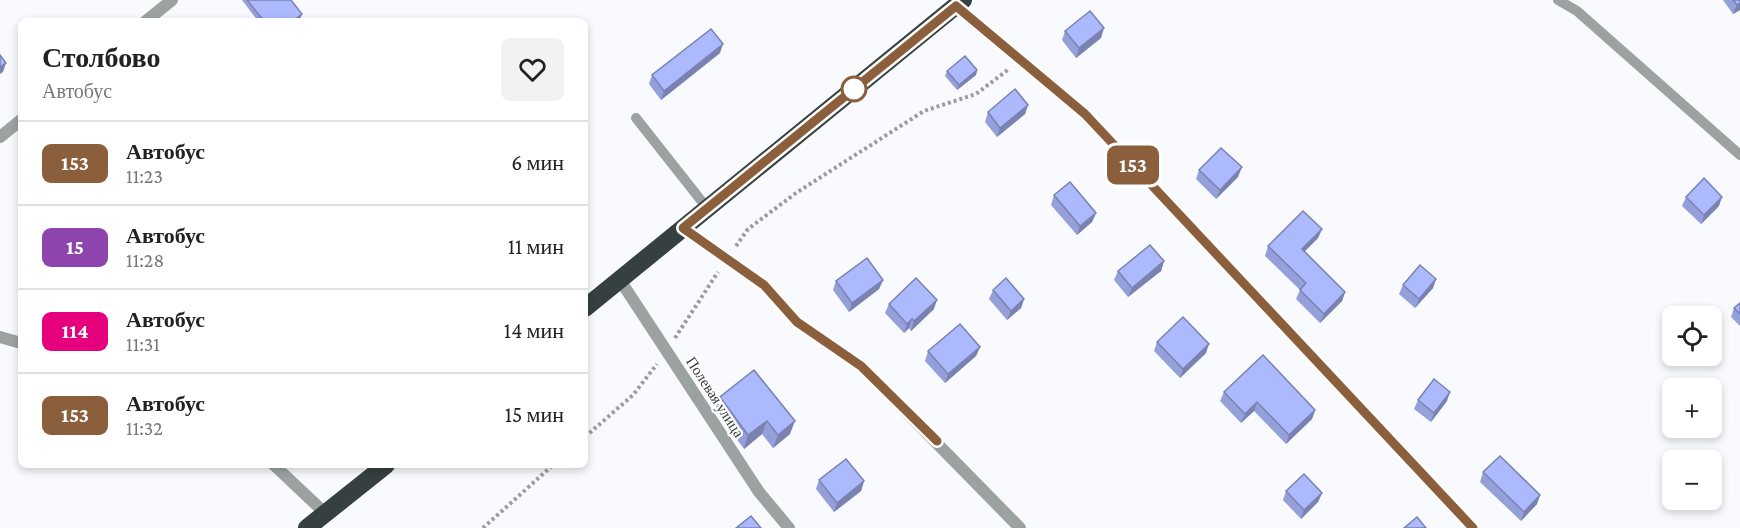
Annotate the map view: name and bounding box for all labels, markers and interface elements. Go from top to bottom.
button: heart [501,38,564,101]
text: Столбово [42,42,160,73]
unlabelled marker [841,76,867,102]
text: Автобус [42,80,112,102]
text: Автобус [126,139,205,164]
line badge: 153 [1098,146,1168,184]
text: 6 мин [511,150,564,175]
text: 153 [61,151,89,175]
text: 153 [1119,153,1147,177]
text: 11:23 [126,165,163,187]
text: Автобус [126,223,205,248]
text: 11 мин [508,234,564,259]
text: 15 [66,235,84,259]
text: 11:28 [126,249,164,271]
map controls [1662,306,1722,510]
button: locate [1662,306,1722,366]
text: Автобус [126,307,205,332]
text: 14 мин [504,318,564,343]
text: 114 [61,319,89,343]
text: 11:31 [126,333,160,355]
street label: Полевая улица [683,354,747,440]
button: + [1662,378,1722,438]
text: Автобус [126,391,205,416]
text: 15 мин [505,402,564,427]
text: 153 [61,403,89,427]
text: 11:32 [126,417,163,439]
button: − [1662,450,1722,510]

